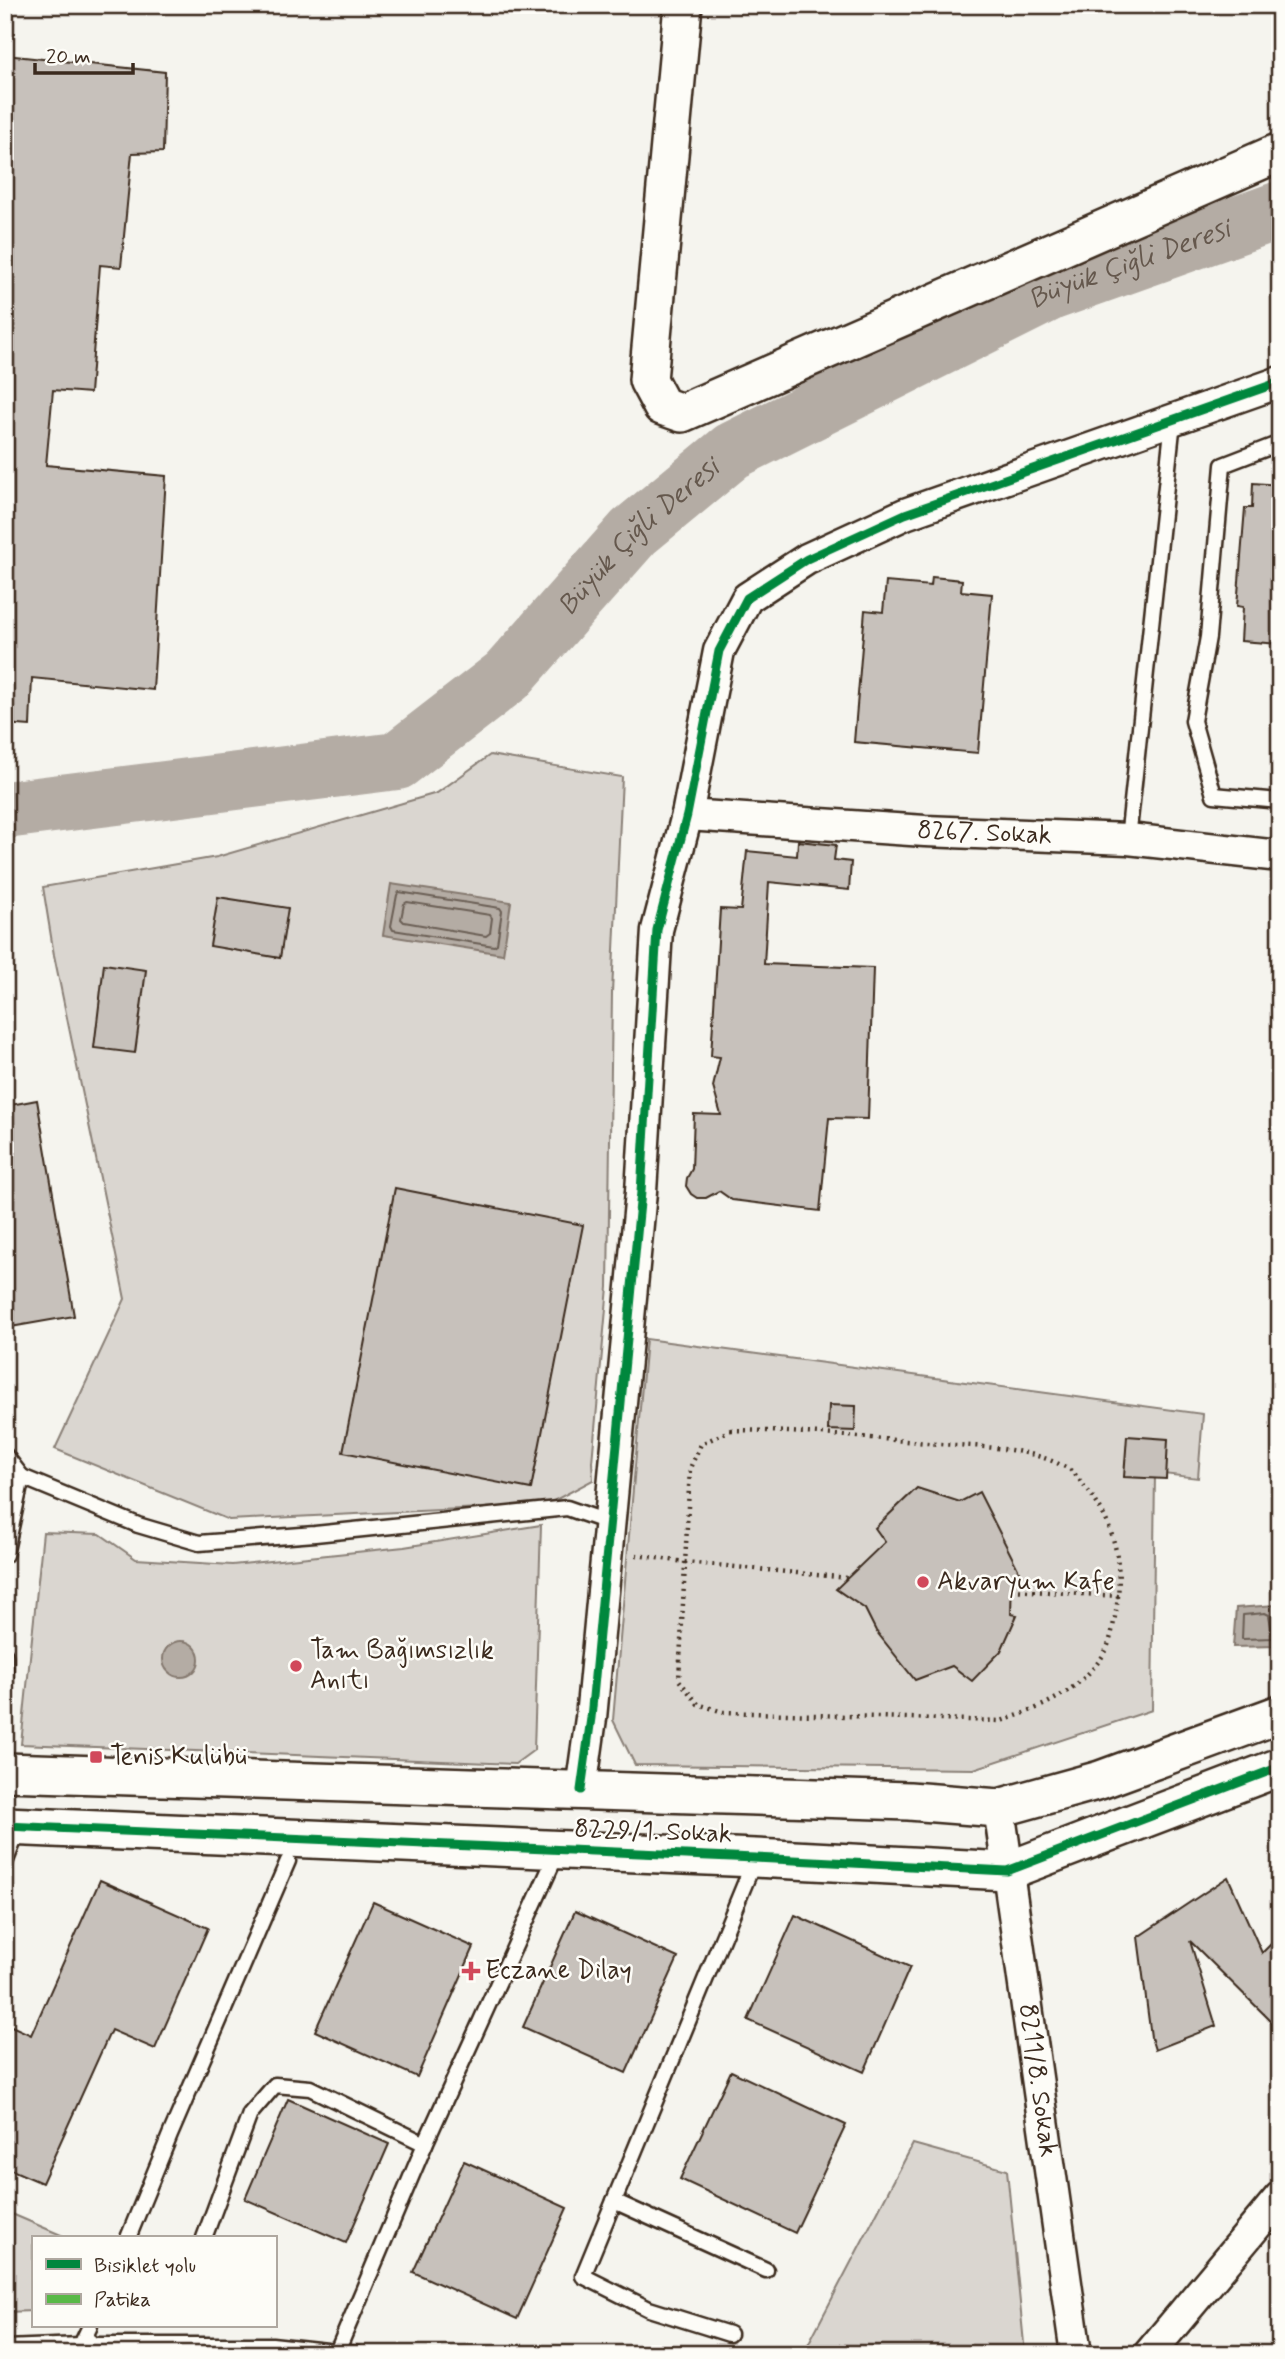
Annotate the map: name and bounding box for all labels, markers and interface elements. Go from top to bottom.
scale bar [35,32,133,76]
text: 20 m [46,43,91,71]
water label: Büyük Çiğli Deresi [1022,209,1239,318]
water label: Büyük Çiğli Deresi [550,448,730,624]
street label: 8267. Sokak [916,814,1052,853]
place label: Akvaryum Kafe [937,1565,1115,1599]
marker: Akvaryum Kafe [915,1574,931,1590]
place label: Tam Bağımsızlık Anıtı [310,1634,494,1698]
marker: Tam Bağımsızlık Anıtı [288,1658,304,1674]
place label: Tenis Kulübü [110,1740,247,1774]
marker: Tenis Kulübü [88,1749,104,1765]
street label: 8229/1. Sokak [574,1812,733,1852]
place label: Eczane Dilay [485,1954,632,1988]
marker: Eczane Dilay [463,1963,479,1979]
street label: 8211/8. Sokak [1010,2001,1065,2159]
legend [32,2236,276,2328]
text: Bisiklet yolu [94,2252,196,2280]
text: Patika [94,2286,151,2314]

